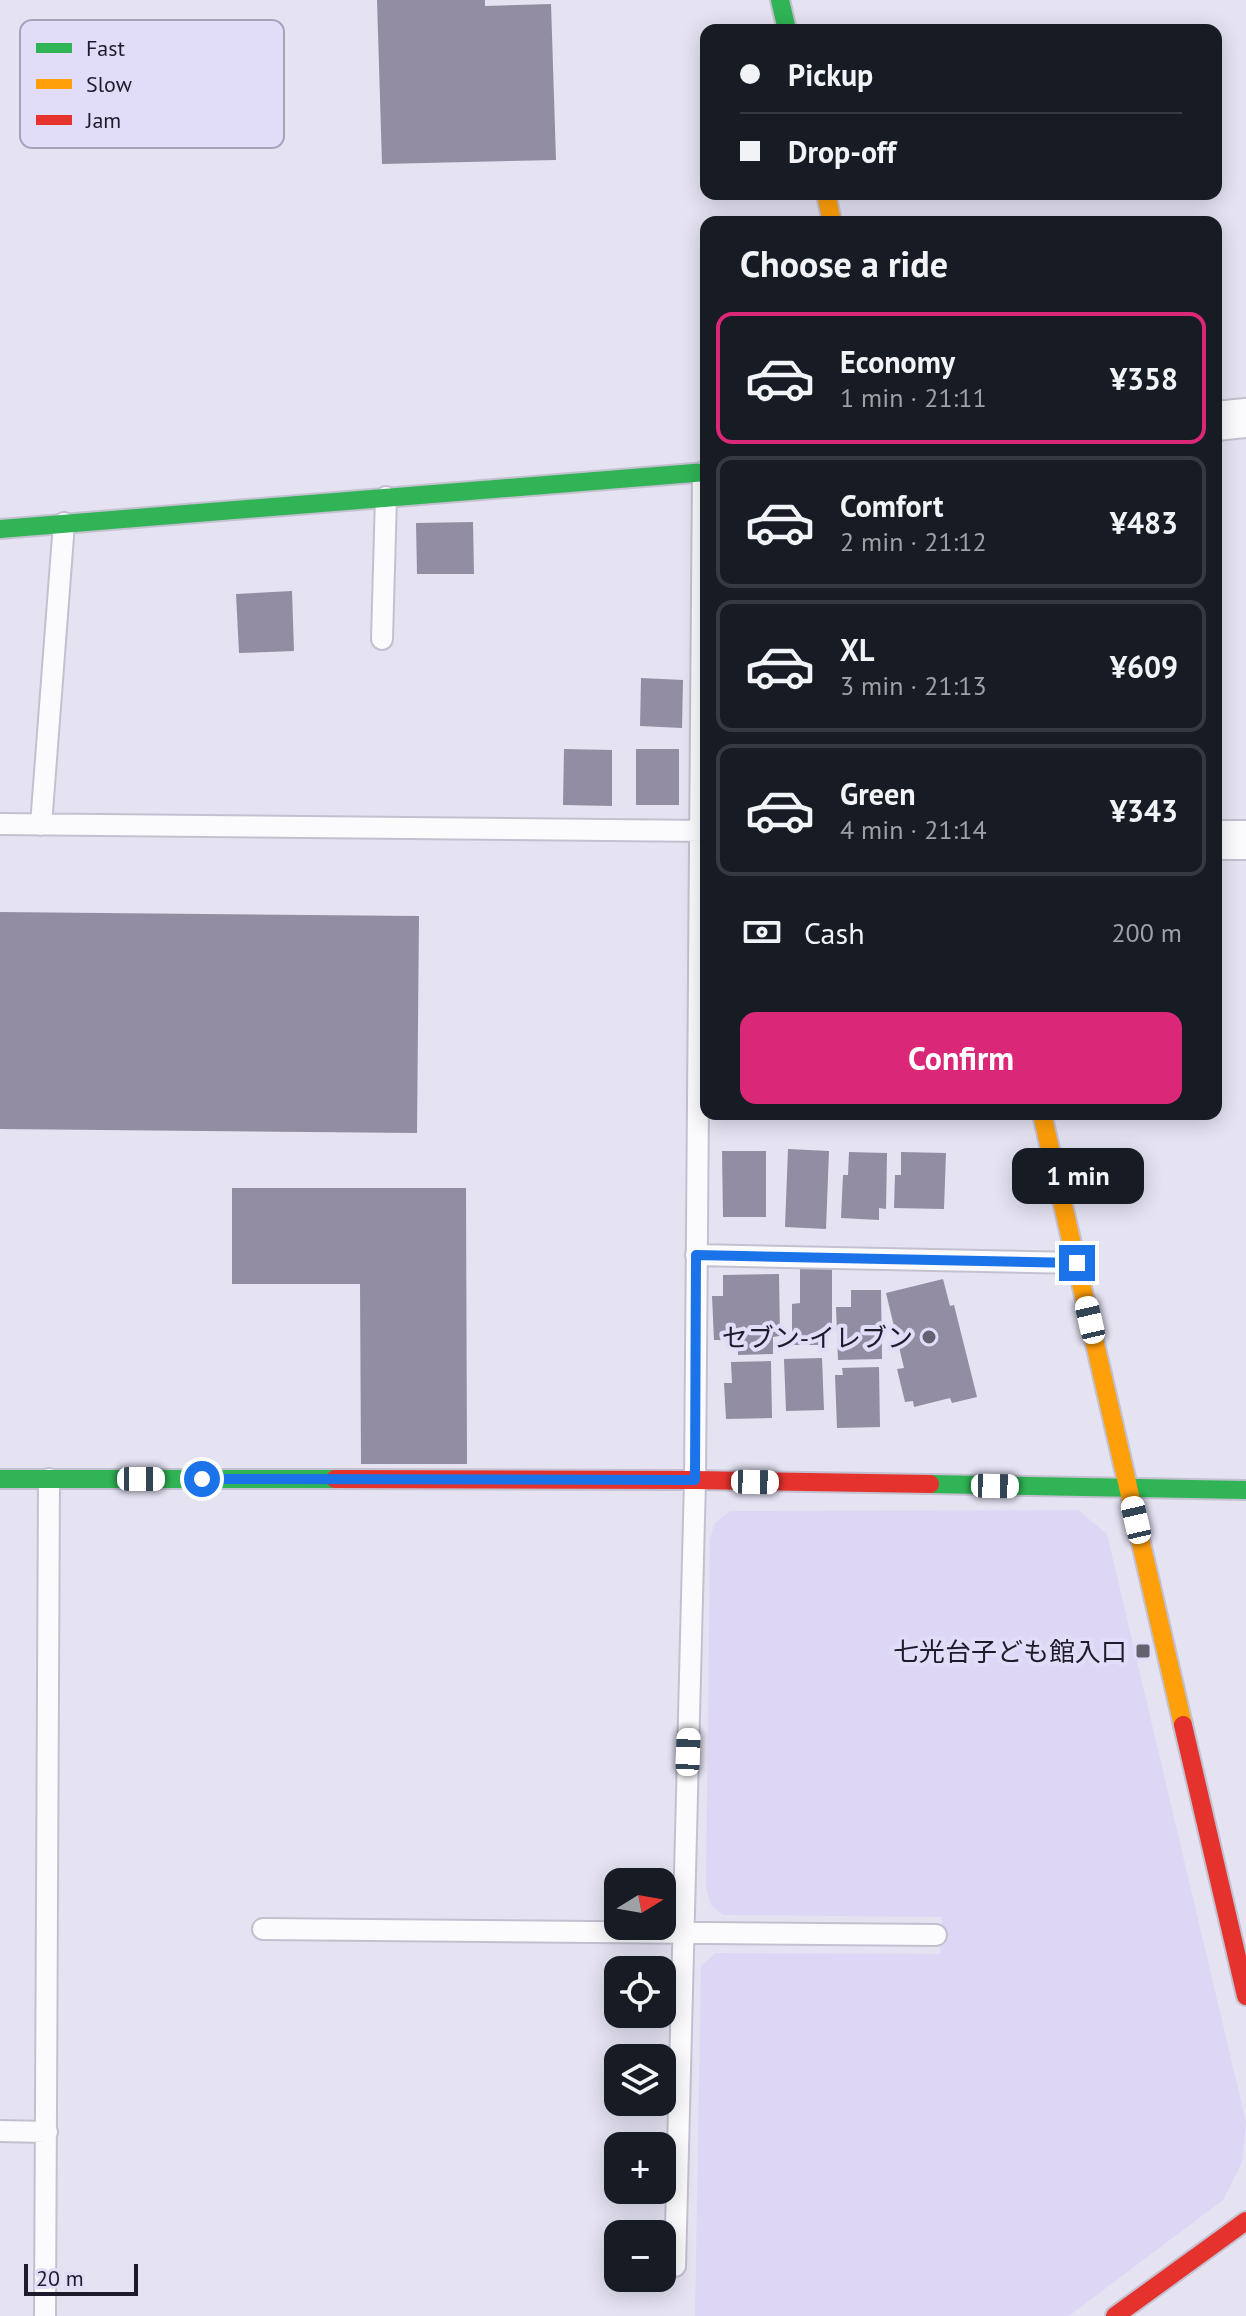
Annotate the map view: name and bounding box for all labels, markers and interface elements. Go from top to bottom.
legend [20,20,284,148]
text: Fast [86,34,126,62]
text: Pickup [788,55,873,94]
text: Slow [86,70,132,98]
text: Jam [85,106,121,134]
text: Drop-off [788,132,896,171]
text: Choose a ride [740,240,948,287]
icon: car [744,342,816,414]
text: Economy [840,342,955,381]
text: ¥358 [1110,359,1178,398]
text: 1 min · 21:11 [840,381,987,414]
icon: car [744,486,816,558]
text: Comfort [840,486,943,525]
text: ¥483 [1110,503,1178,542]
text: 2 min · 21:12 [840,525,987,558]
icon: car [744,630,816,702]
text: XL [840,630,874,669]
text: ¥609 [1110,647,1178,686]
text: 3 min · 21:13 [840,669,987,702]
icon: car [744,774,816,846]
text: Green [840,774,915,813]
text: ¥343 [1110,791,1178,830]
text: 4 min · 21:14 [840,813,987,846]
icon: cash [740,910,784,954]
text: Cash [804,913,865,952]
text: 200 m [1111,916,1182,949]
button: Confirm [740,1012,1182,1104]
callout: 1 min [1011,1147,1143,1203]
text: 1 min [1046,1159,1110,1192]
route end [1059,1245,1095,1281]
car [1073,1294,1107,1346]
place label: セブン-イレブン [722,1321,913,1354]
marker: セブン-イレブン [920,1328,938,1346]
route start [184,1461,220,1497]
car [117,1467,165,1491]
car [731,1470,779,1494]
car [971,1474,1019,1498]
car [1119,1494,1153,1546]
place label: 七光台子ども館入口 [893,1635,1127,1668]
marker: 七光台子ども館入口 [1134,1642,1152,1660]
car [675,1728,701,1776]
north arrow [604,1868,676,1940]
map controls [604,1868,676,2292]
button: locate [604,1956,676,2028]
button: layers [604,2044,676,2116]
button: + [604,2132,676,2204]
button: − [604,2220,676,2292]
scale bar [24,2260,138,2296]
text: 20 m [36,2264,84,2292]

